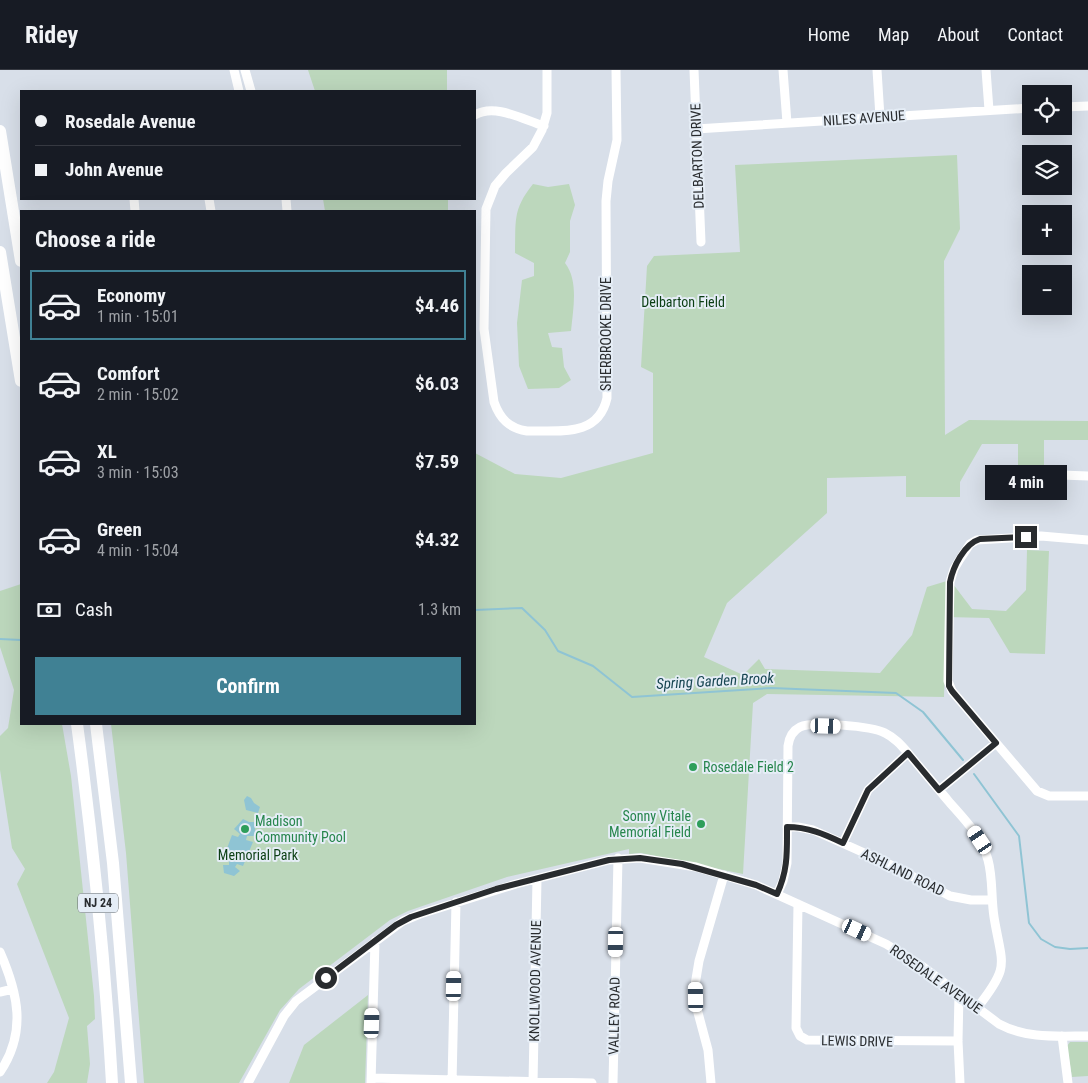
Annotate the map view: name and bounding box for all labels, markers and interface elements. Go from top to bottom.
text: Ridey [25,21,78,49]
text: Home [808,24,850,45]
text: Map [878,24,909,45]
text: About [937,24,979,45]
text: Contact [1007,24,1063,45]
map controls [1022,85,1072,315]
button: locate [1022,85,1072,135]
street label: DELBARTON DRIVE [687,103,707,209]
street label: NILES AVENUE [823,107,906,129]
text: Rosedale Avenue [65,110,195,133]
button: layers [1022,145,1072,195]
text: John Avenue [65,158,163,181]
button: + [1022,205,1072,255]
text: Choose a ride [35,227,156,252]
button: − [1022,265,1072,315]
street label: SHERBROOKE DRIVE [598,277,614,391]
icon: car [37,283,82,328]
text: Economy [97,284,166,307]
text: $4.46 [415,294,459,317]
park label: Delbarton Field [641,294,725,310]
text: 1 min · 15:01 [97,307,179,326]
icon: car [37,361,82,406]
text: Comfort [97,362,160,385]
text: $6.03 [415,372,459,395]
text: 2 min · 15:02 [97,385,179,404]
icon: car [37,439,82,484]
text: XL [97,440,117,463]
text: $7.59 [415,450,459,473]
text: 3 min · 15:03 [97,463,179,482]
callout: 4 min [985,464,1067,500]
text: 4 min [1008,473,1044,492]
icon: car [37,517,82,562]
text: Green [97,518,142,541]
route end [1015,526,1037,548]
text: $4.32 [415,528,459,551]
text: 4 min · 15:04 [97,541,179,560]
icon: cash [35,596,63,624]
text: Cash [75,598,113,621]
text: 1.3 km [418,600,461,619]
button: Confirm [35,657,461,715]
water label: Spring Garden Brook [656,669,775,693]
car [810,718,841,734]
place label: Rosedale Field 2 [703,759,794,775]
marker: Rosedale Field 2 [687,761,699,773]
place label: Sonny Vitale Memorial Field [609,808,691,840]
place label: Madison Community Pool [255,813,346,845]
marker: Sonny Vitale Memorial Field [695,818,707,830]
marker: Madison Community Pool [239,823,251,835]
car [965,823,994,857]
street label: ASHLAND ROAD [859,845,947,899]
park label: Memorial Park [218,847,299,863]
road number: NJ 24 [78,894,118,912]
car [840,917,873,943]
street label: KNOLLWOOD AVENUE [526,920,544,1042]
car [608,927,623,957]
street label: ROSEDALE AVENUE [887,941,985,1017]
route start [315,967,337,989]
car [446,971,461,1001]
street label: VALLEY ROAD [605,977,623,1055]
car [688,982,703,1012]
car [363,1008,380,1038]
street label: LEWIS DRIVE [821,1032,893,1050]

